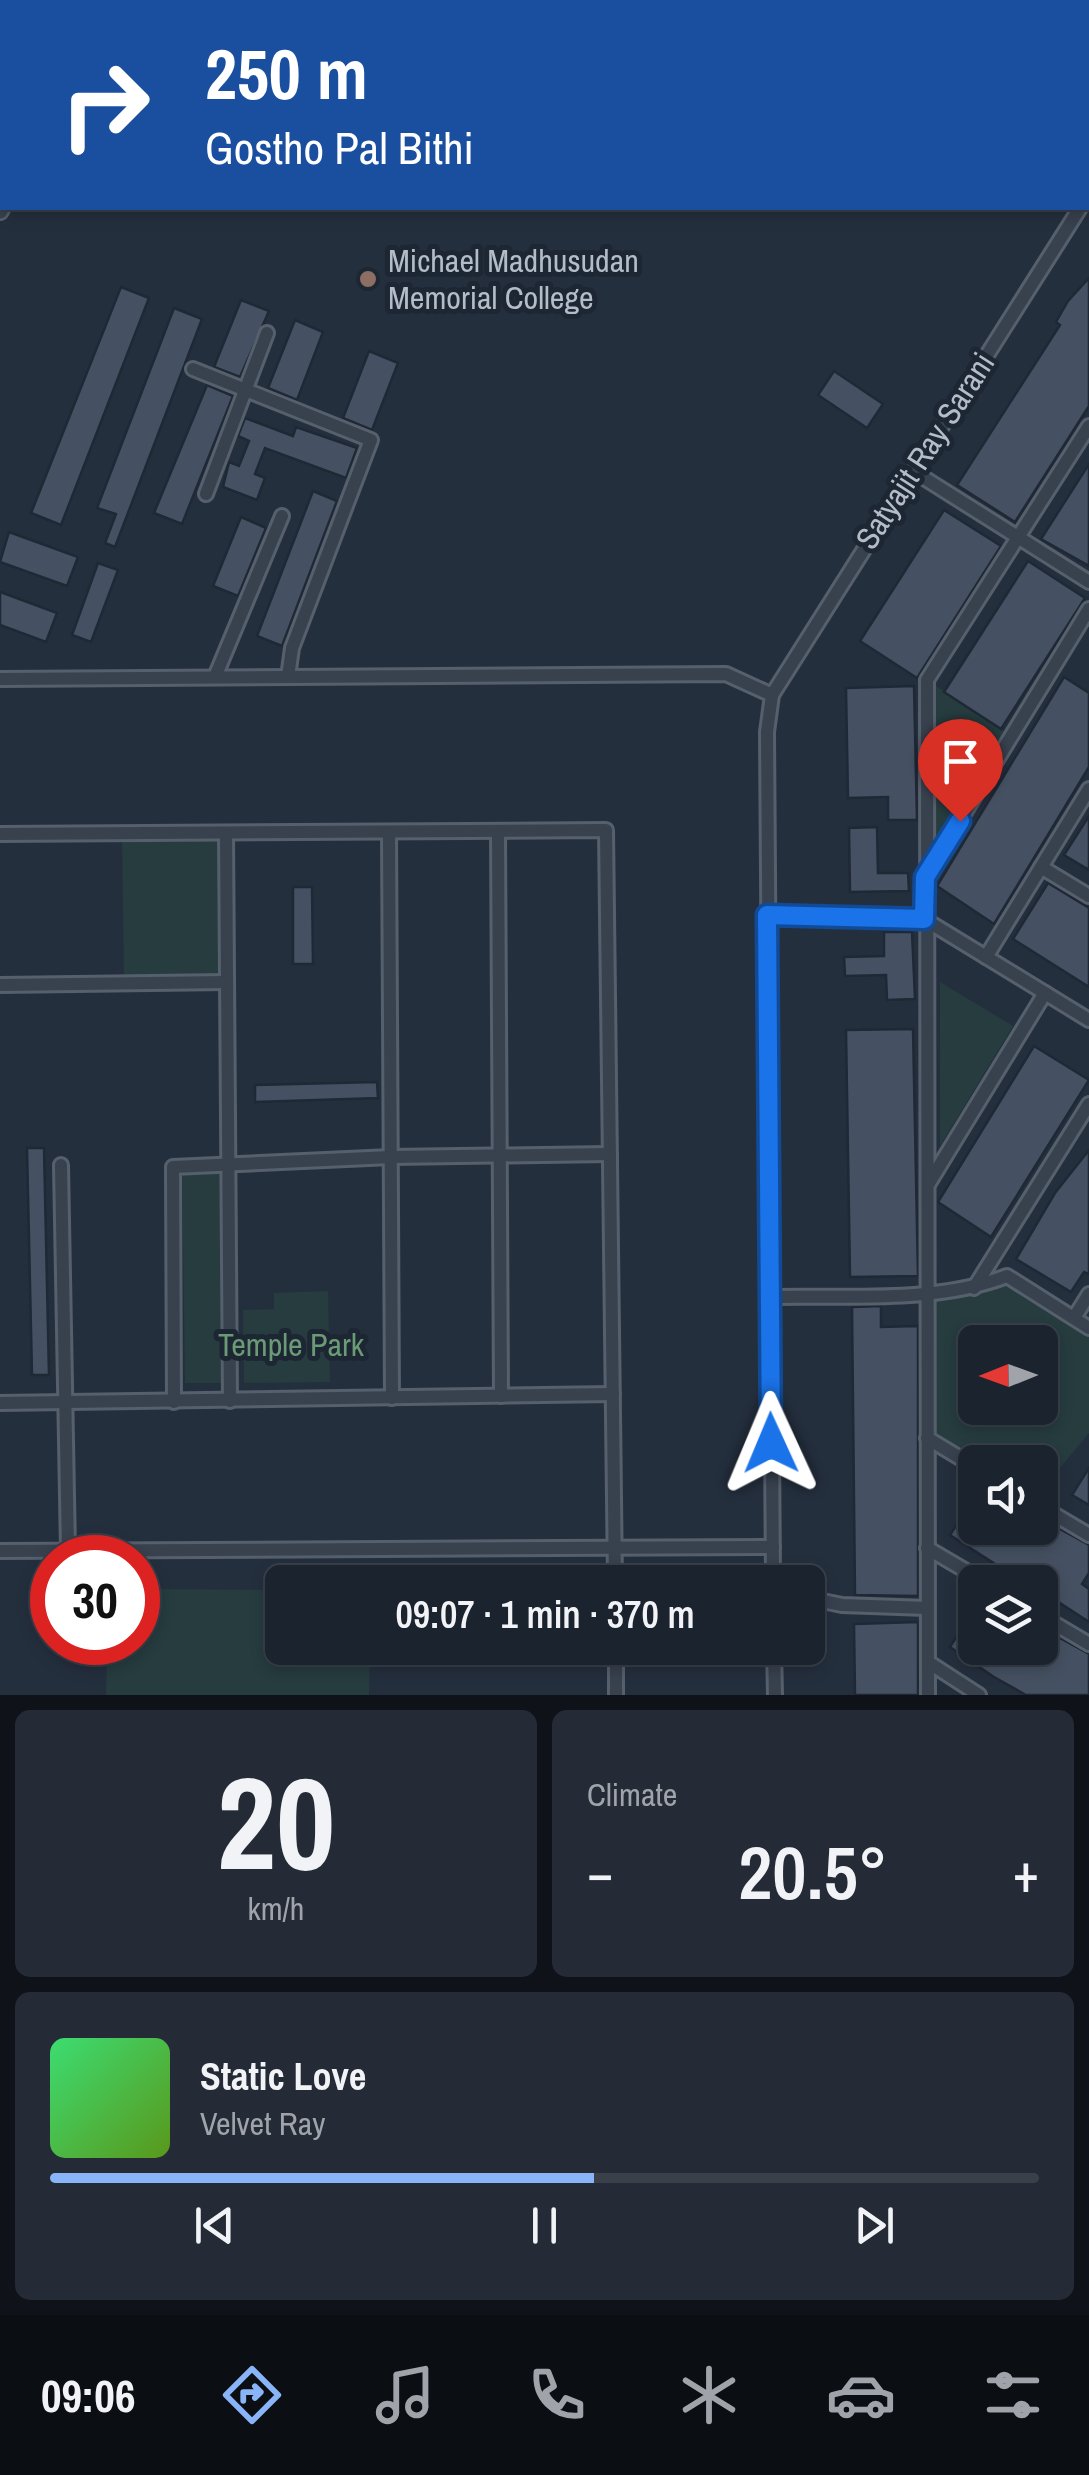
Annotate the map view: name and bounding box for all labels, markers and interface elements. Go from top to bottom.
text: 250 m [205,27,368,121]
icon: right [40,40,170,170]
text: Gostho Pal Bithi [205,117,474,178]
place label: Michael Madhusudan Memorial College [388,239,639,319]
marker: Michael Madhusudan Memorial College [357,268,379,290]
street label: Satyajit Ray Sarani [845,344,1004,557]
pin [918,719,1003,822]
icon: arrive [933,734,988,789]
park label: Temple Park [218,1323,365,1366]
north arrow [958,1325,1058,1425]
map controls [958,1325,1058,1665]
position arrow [719,1391,823,1495]
button: sound [958,1445,1058,1545]
speed limit sign: 30 [30,1535,160,1665]
button: layers [958,1565,1058,1665]
text: 09:07 · 1 min · 370 m [395,1589,695,1640]
text: 20 [217,1734,335,1910]
text: Climate [587,1773,677,1816]
text: 20.5° [738,1821,888,1922]
text: − [587,1835,613,1909]
text: + [1013,1835,1039,1909]
text: km/h [248,1887,304,1930]
text: Static Love [200,2051,366,2102]
text: Velvet Ray [200,2102,325,2145]
icon: previous [187,2198,242,2253]
icon: pause [517,2198,572,2253]
icon: next [847,2198,902,2253]
icon: directions [217,2360,287,2430]
icon: music [370,2360,440,2430]
icon: phone [522,2360,592,2430]
icon: climate [674,2360,744,2430]
icon: car [826,2360,896,2430]
icon: filters [978,2360,1048,2430]
text: 09:06 [41,2365,135,2426]

